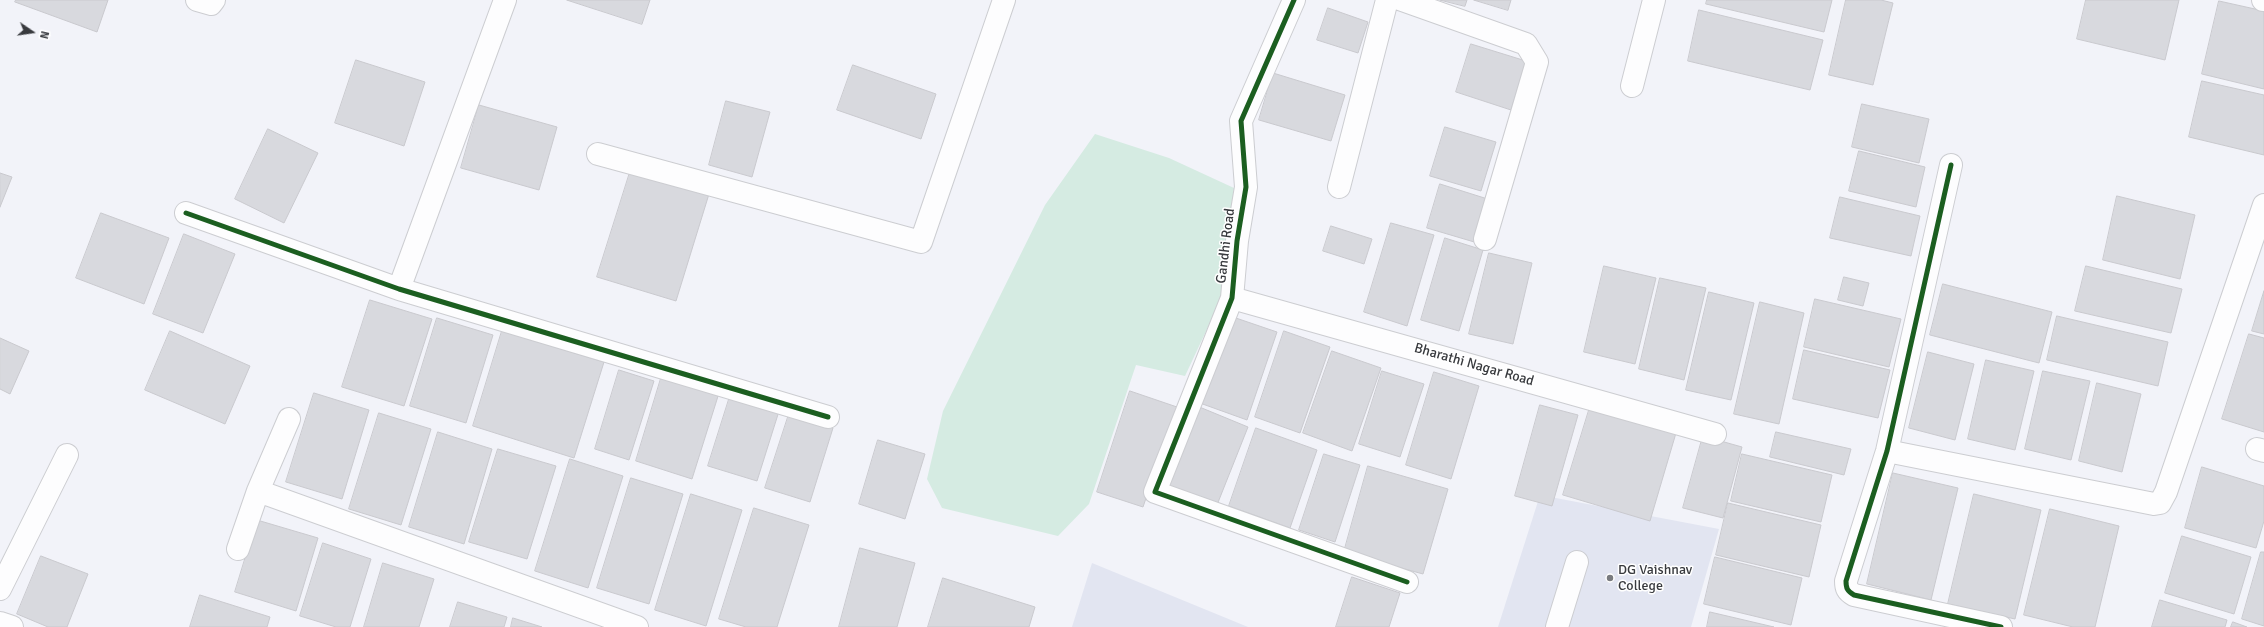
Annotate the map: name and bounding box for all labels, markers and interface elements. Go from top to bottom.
north arrow [12,12,52,52]
text: N [37,30,51,40]
street label: Gandhi Road [1213,207,1239,285]
street label: Bharathi Nagar Road [1412,340,1536,390]
place label: DG Vaishnav College [1618,562,1692,594]
marker: DG Vaishnav College [1605,573,1615,583]

